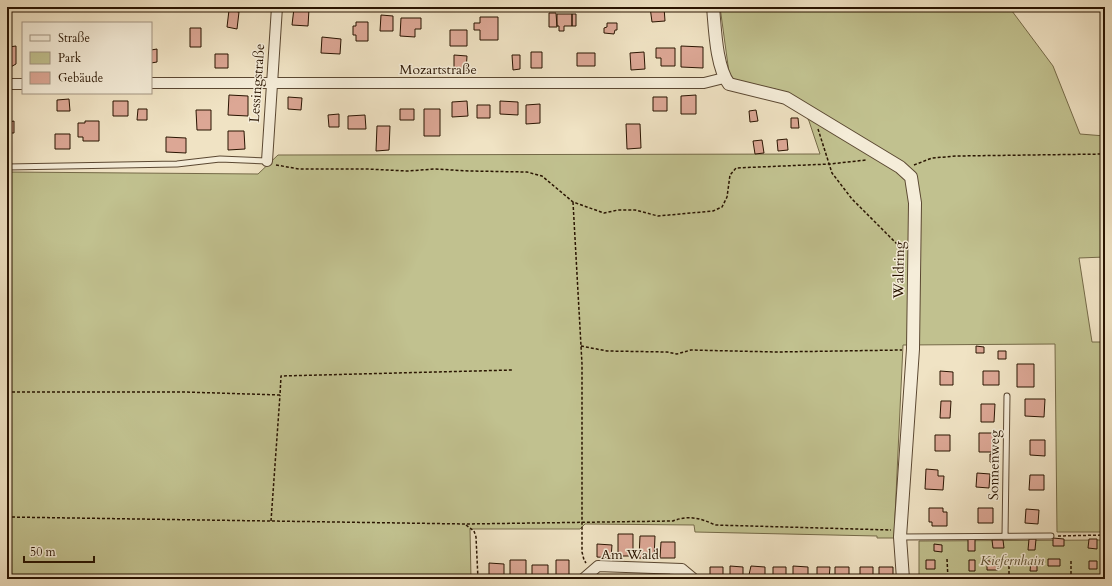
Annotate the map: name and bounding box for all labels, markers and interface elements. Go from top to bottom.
legend [22,22,152,94]
text: Straße [58,30,90,46]
street label: Lessingstraße [245,43,269,123]
text: Park [58,50,82,66]
street label: Mozartstraße [399,60,477,79]
text: Gebäude [58,70,103,86]
street label: Waldring [889,241,909,300]
street label: Sonnenweg [984,430,1004,500]
scale bar [24,538,94,564]
text: 50 m [30,544,57,560]
street label: Am Wald [601,545,660,564]
park label: Kiefernhain [980,551,1044,570]

